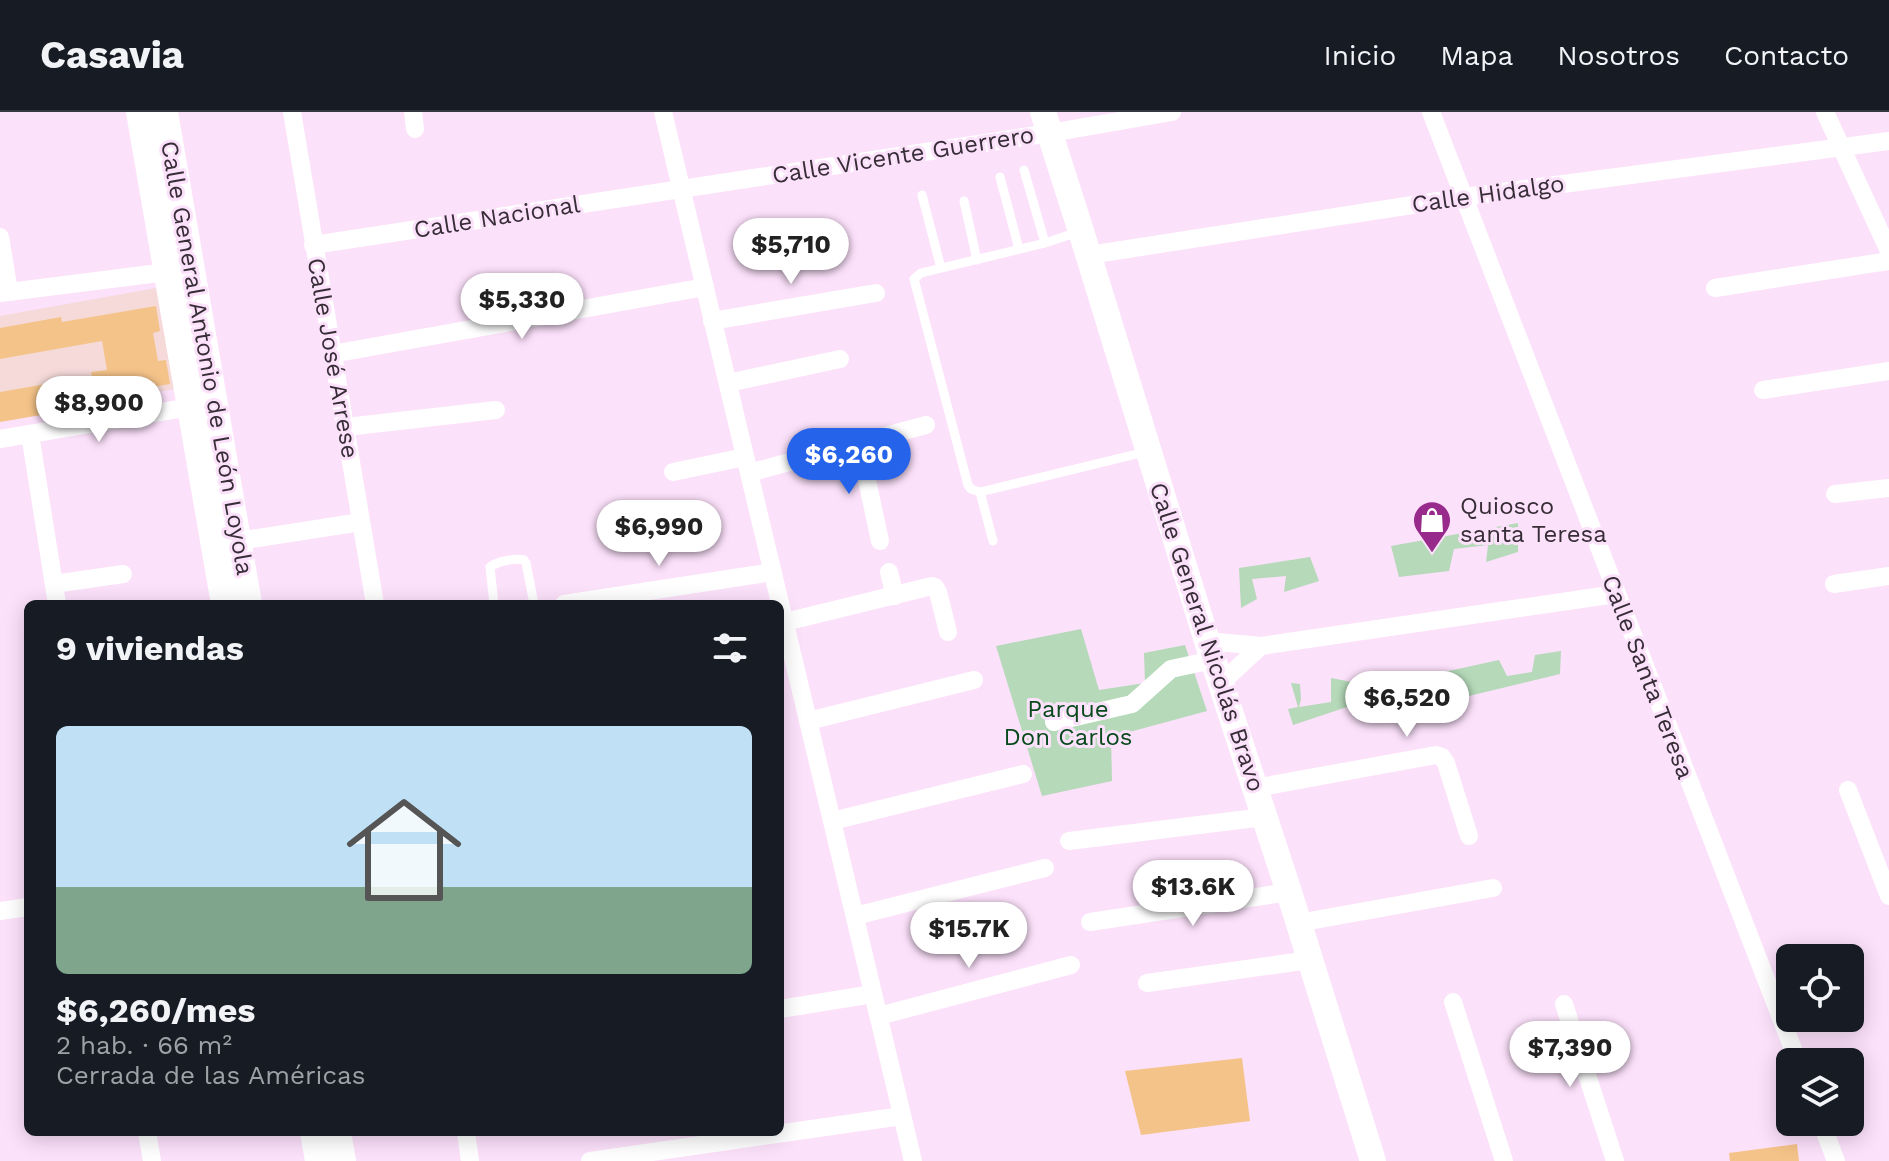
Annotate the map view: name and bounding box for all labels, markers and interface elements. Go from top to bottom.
text: Casavia [40,33,184,77]
text: Inicio [1324,39,1396,72]
text: Mapa [1440,39,1513,72]
text: Nosotros [1557,39,1680,72]
text: Contacto [1724,39,1849,72]
street label: Calle Vicente Guerrero [770,120,1036,190]
street label: Calle General Antonio de León Loyola [155,139,259,577]
street label: Calle Hidalgo [1410,169,1566,219]
street label: Calle Nacional [412,190,583,244]
pin: $5,710 [726,218,856,286]
text: $5,710 [751,229,831,259]
street label: Calle José Arrese [302,256,364,460]
pin: $5,330 [457,273,587,341]
text: $5,330 [479,284,565,314]
pin: $8,900 [34,376,164,444]
text: $8,900 [54,387,144,417]
pin: $6,260 [784,428,914,496]
text: $6,260 [805,439,893,469]
street label: Calle General Nicolás Bravo [1144,479,1270,795]
place label: Quiosco santa Teresa [1460,492,1607,548]
shop icon: Quiosco santa Teresa [1411,499,1453,554]
pin: $6,990 [594,500,724,568]
text: $6,990 [615,511,704,541]
street label: Calle Santa Teresa [1596,571,1700,783]
icon: filters [708,626,752,670]
text: 9 viviendas [56,628,244,668]
pin: $6,520 [1342,671,1472,739]
text: $6,520 [1363,682,1451,712]
park label: Parque Don Carlos [1004,695,1132,751]
icon: home [332,778,476,922]
pin: $13.6K [1128,860,1258,928]
text: $13.6K [1151,871,1235,901]
pin: $15.7K [904,902,1034,970]
text: $15.7K [928,913,1010,943]
map controls [1776,944,1864,1136]
button: locate [1776,944,1864,1032]
text: $6,260/mes [56,990,255,1030]
pin: $7,390 [1505,1021,1635,1089]
text: 2 hab. · 66 m² [56,1030,232,1060]
text: $7,390 [1527,1032,1613,1062]
button: layers [1776,1048,1864,1136]
text: Cerrada de las Américas [56,1060,366,1090]

